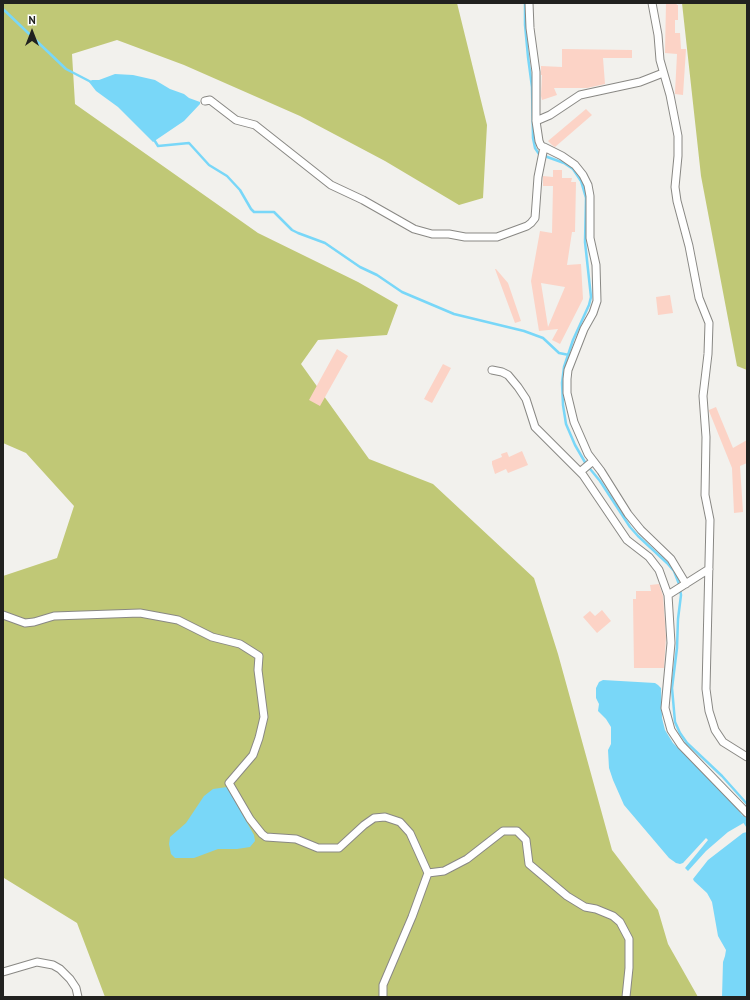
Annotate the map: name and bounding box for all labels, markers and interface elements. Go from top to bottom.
north arrow [12,12,52,52]
text: N [28,13,36,27]

